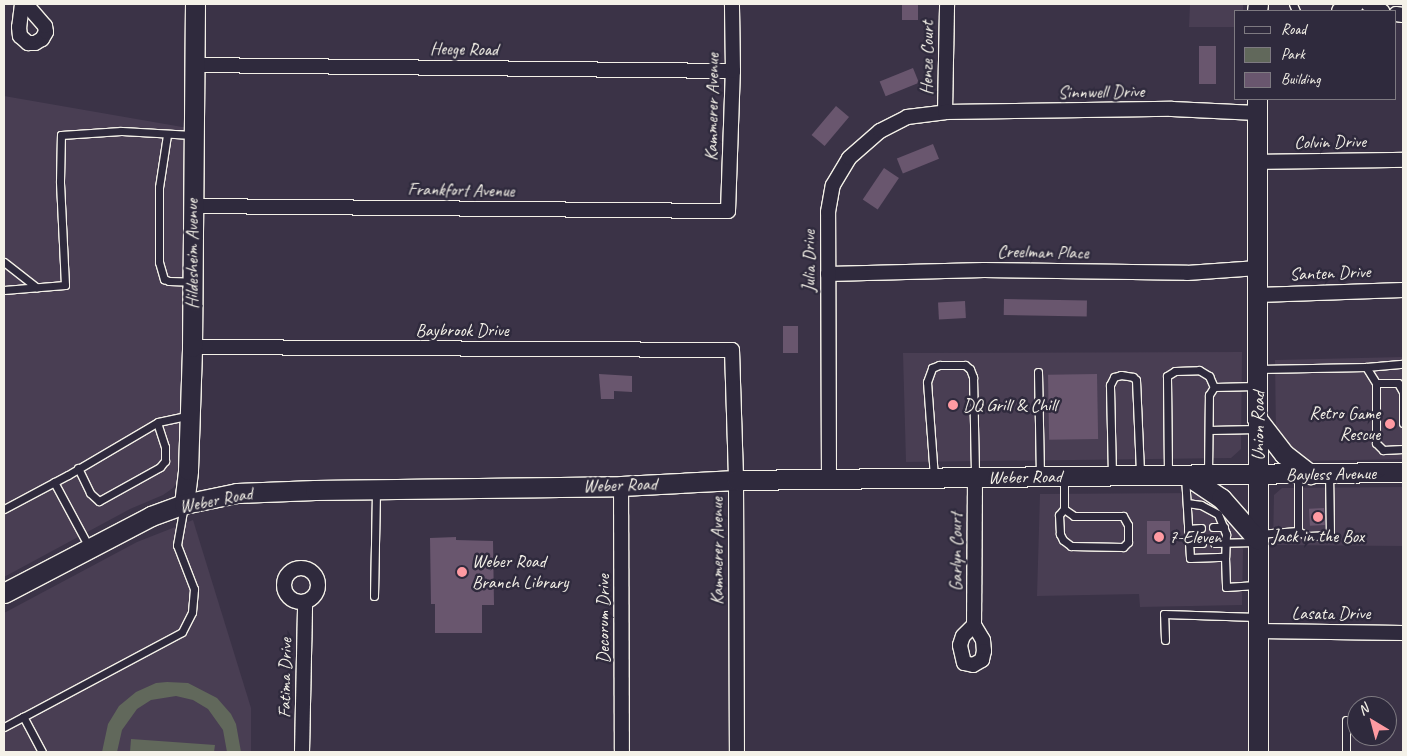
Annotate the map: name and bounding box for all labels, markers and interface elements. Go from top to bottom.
legend [1234,10,1397,100]
text: Road [1281,20,1306,39]
street label: Henze Court [916,21,938,95]
street label: Heege Road [430,38,498,60]
text: Park [1281,45,1305,64]
street label: Kammerer Avenue [700,53,724,161]
text: Building [1281,70,1320,89]
street label: Sinnwell Drive [1058,80,1144,104]
street label: Colvin Drive [1294,131,1366,153]
street label: Frankfort Avenue [407,178,515,202]
street label: Hildesheim Avenue [181,199,203,309]
street label: Julia Drive [798,230,820,292]
street label: Creelman Place [997,240,1089,264]
street label: Santen Drive [1289,261,1371,285]
street label: Baybrook Drive [415,319,509,341]
street label: Union Road [1247,391,1269,461]
place label: DQ Grill & Chill [963,394,1057,416]
marker: DQ Grill & Chill [947,399,959,411]
place label: Retro Game Rescue [1309,403,1380,446]
marker: Retro Game Rescue [1384,418,1396,430]
street label: Bayless Avenue [1286,462,1376,486]
street label: Weber Road [988,466,1062,488]
street label: Weber Road [583,473,657,497]
street label: Weber Road [178,482,254,518]
street label: Kammerer Avenue [706,497,728,605]
marker: Jack in the Box [1312,511,1324,523]
street label: Garlyn Court [945,513,967,591]
place label: Jack in the Box [1272,525,1364,547]
place label: 7-Eleven [1169,526,1221,548]
marker: 7-Eleven [1153,531,1165,543]
place label: Weber Road Branch Library [472,551,568,594]
marker: Weber Road Branch Library [456,566,468,578]
street label: Decorum Drive [592,574,614,664]
street label: Lasata Drive [1292,602,1370,624]
street label: Fatima Drive [274,638,296,718]
north arrow [1347,696,1397,746]
text: N [1355,700,1372,719]

